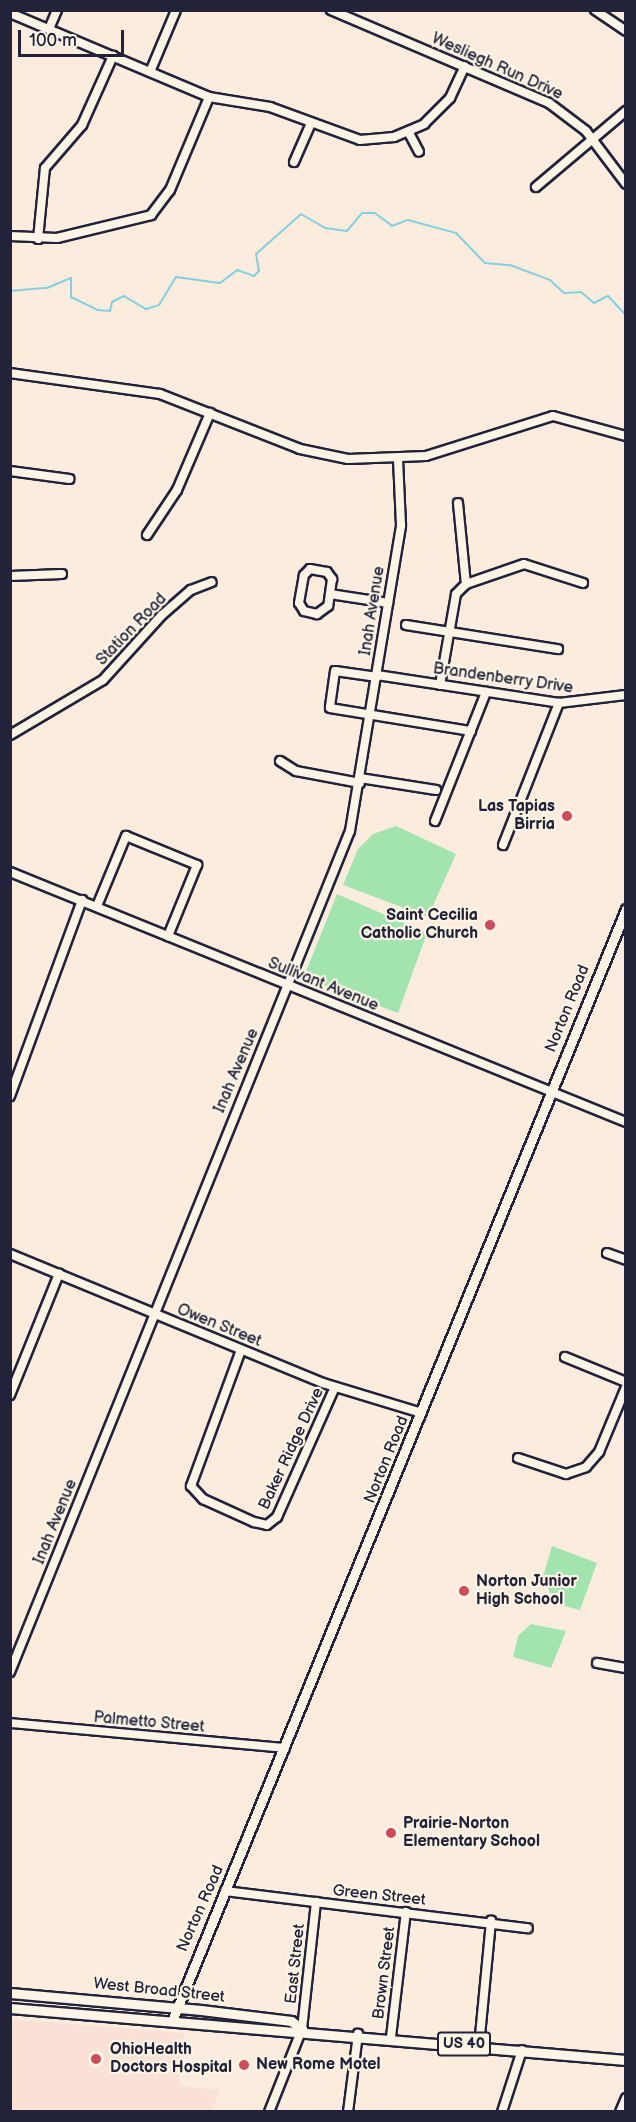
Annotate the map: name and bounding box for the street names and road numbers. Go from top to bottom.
street label: Wesliegh Run Drive [428,29,566,105]
street label: Inah Avenue [356,565,390,657]
street label: Station Road [93,590,171,670]
street label: Brandenberry Drive [431,660,575,698]
street label: Sullivant Avenue [265,954,381,1016]
street label: Norton Road [542,962,594,1056]
street label: Inah Avenue [211,1026,263,1116]
street label: Owen Street [174,1300,264,1352]
street label: Baker Ridge Drive [255,1385,329,1513]
street label: Norton Road [361,1413,413,1507]
street label: Inah Avenue [30,1477,82,1567]
street label: Palmetto Street [93,1709,205,1737]
street label: Norton Road [173,1863,229,1955]
street label: Green Street [331,1882,427,1910]
street label: East Street [282,1923,310,2005]
street label: Brown Street [370,1925,400,2021]
street label: West Broad Street [92,1975,226,2007]
road number: US 40 [436,2032,492,2056]

